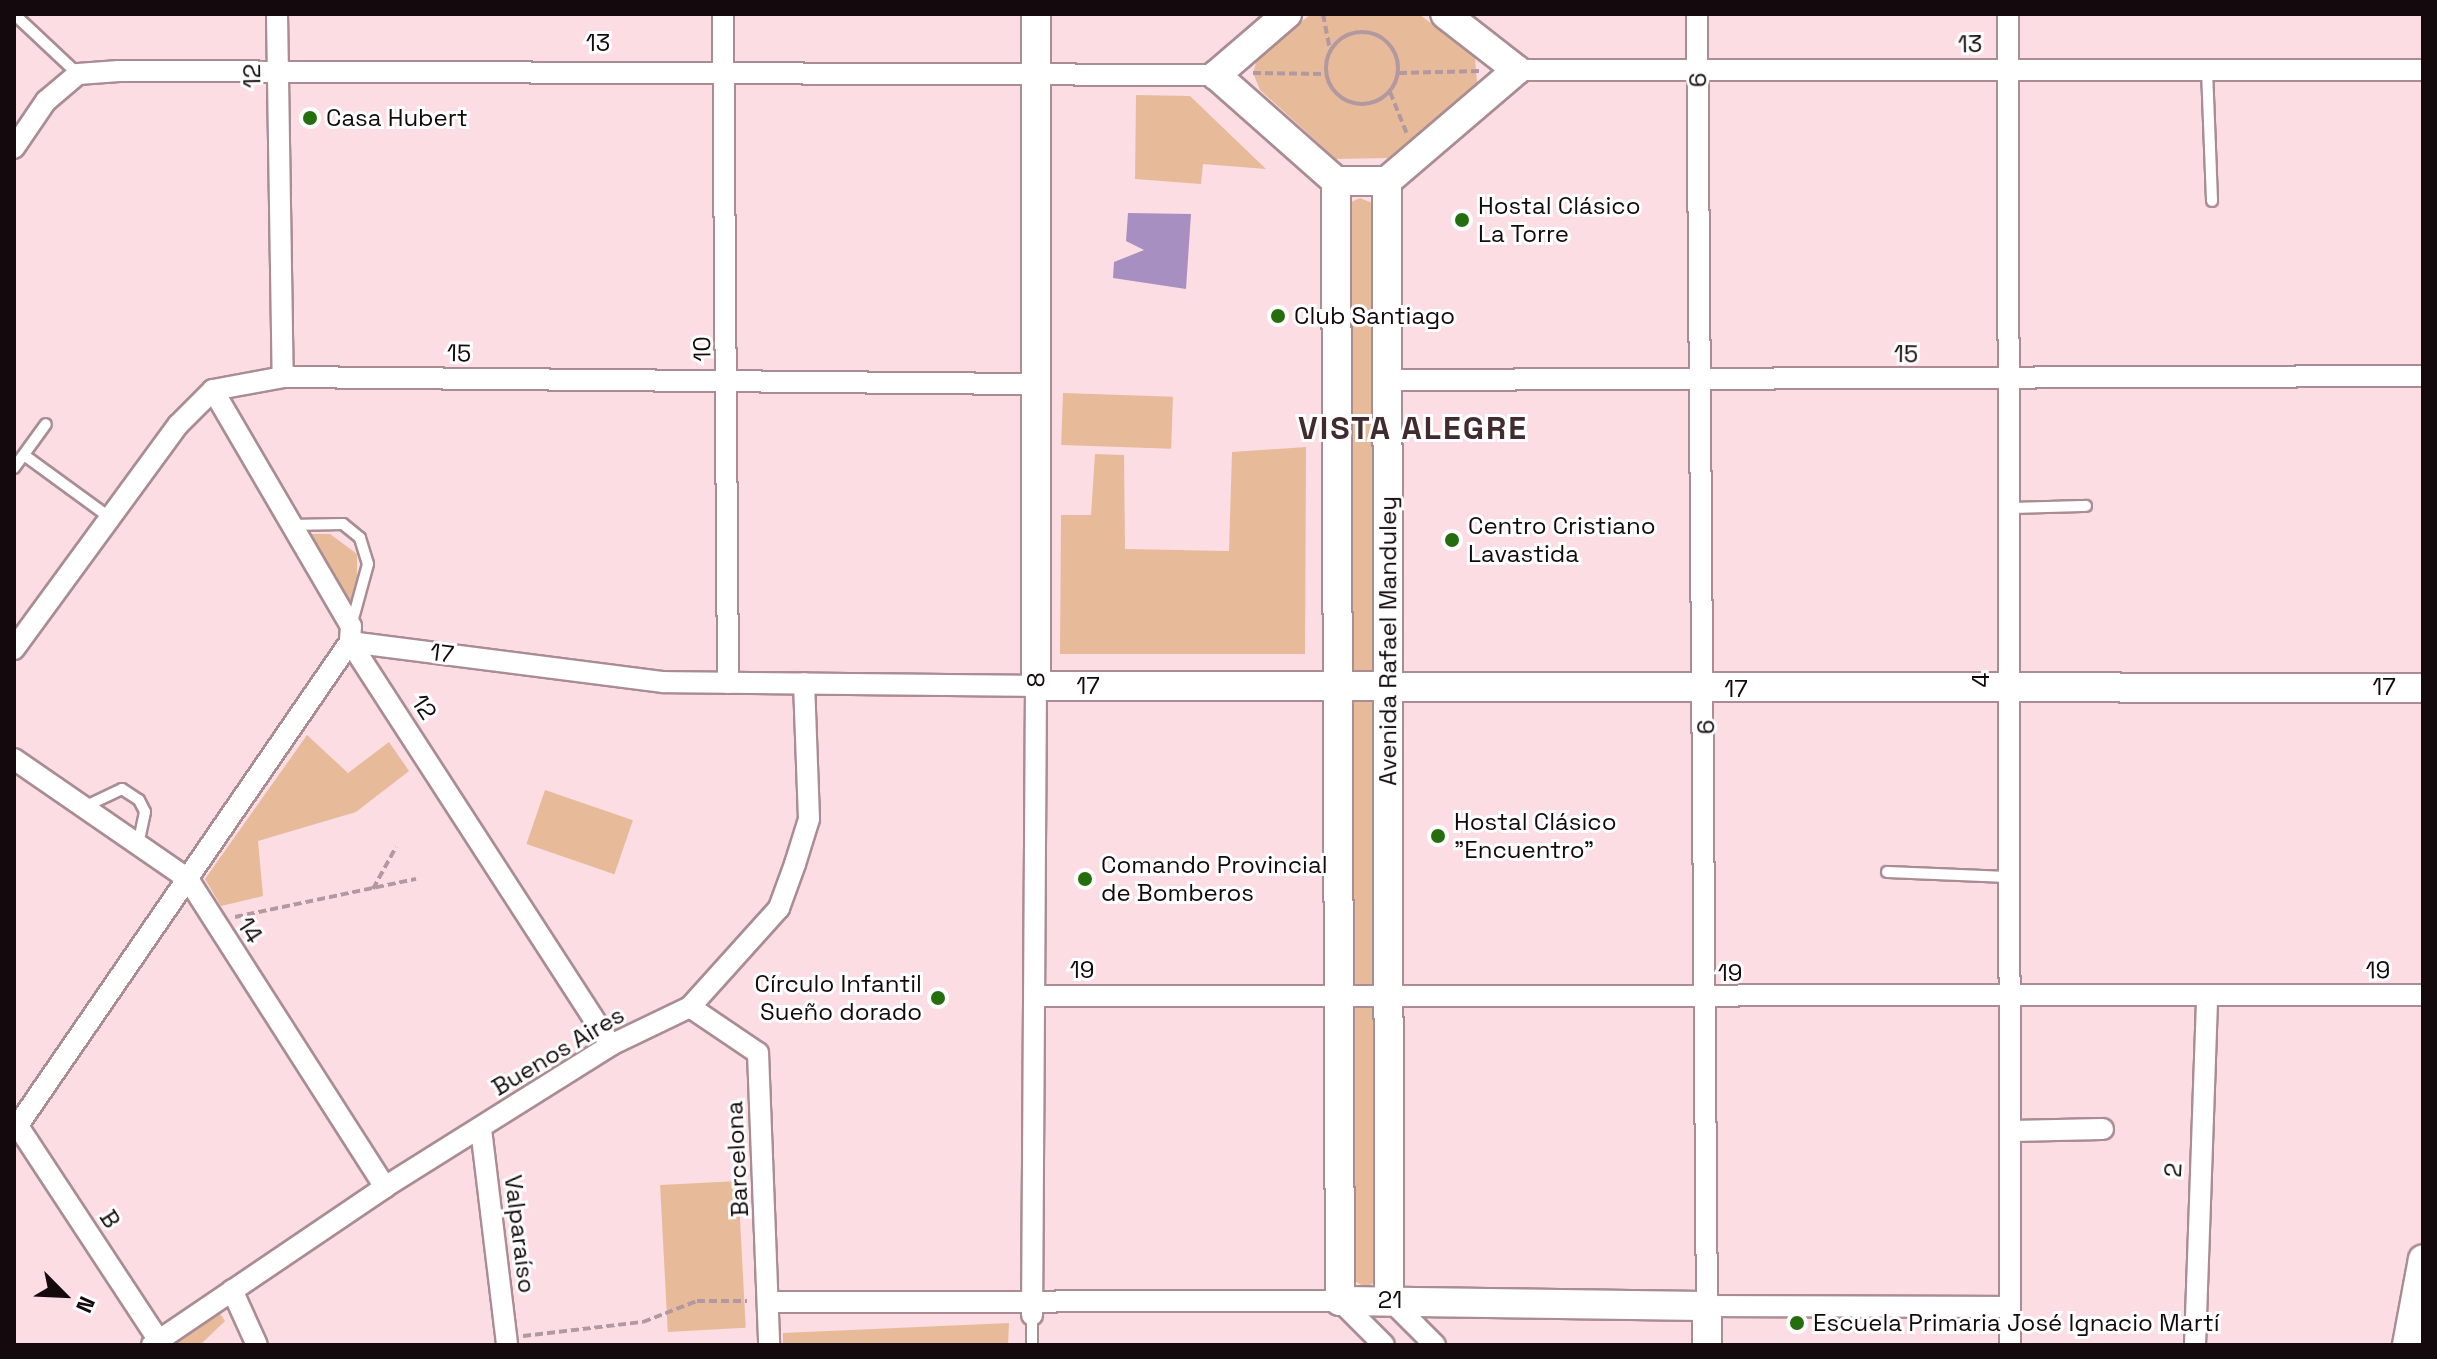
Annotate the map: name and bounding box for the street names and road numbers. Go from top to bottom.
street label: 13 [586,29,610,57]
street label: 13 [1957,29,1983,59]
street label: 12 [237,63,267,89]
street label: 6 [1684,73,1712,87]
street label: 10 [687,336,717,362]
street label: 15 [447,338,471,368]
street label: 15 [1894,339,1918,369]
street label: Avenida Rafael Manduley [1374,496,1402,786]
street label: 17 [429,637,455,669]
street label: 8 [1021,672,1051,688]
street label: 17 [1076,672,1100,700]
street label: 4 [1967,673,1995,687]
street label: 17 [2372,673,2396,701]
street label: 17 [1724,675,1748,703]
street label: 12 [405,689,443,725]
street label: 6 [1692,720,1720,734]
street label: 14 [231,912,269,948]
street label: 19 [2365,955,2391,985]
street label: 19 [1070,956,1094,984]
street label: 19 [1718,959,1742,987]
street label: Buenos Aires [486,1000,630,1102]
street label: Barcelona [720,1100,754,1218]
street label: 2 [2158,1162,2188,1178]
street label: Valparaíso [498,1173,542,1295]
street label: B [94,1205,126,1233]
street label: 21 [1378,1286,1402,1314]

